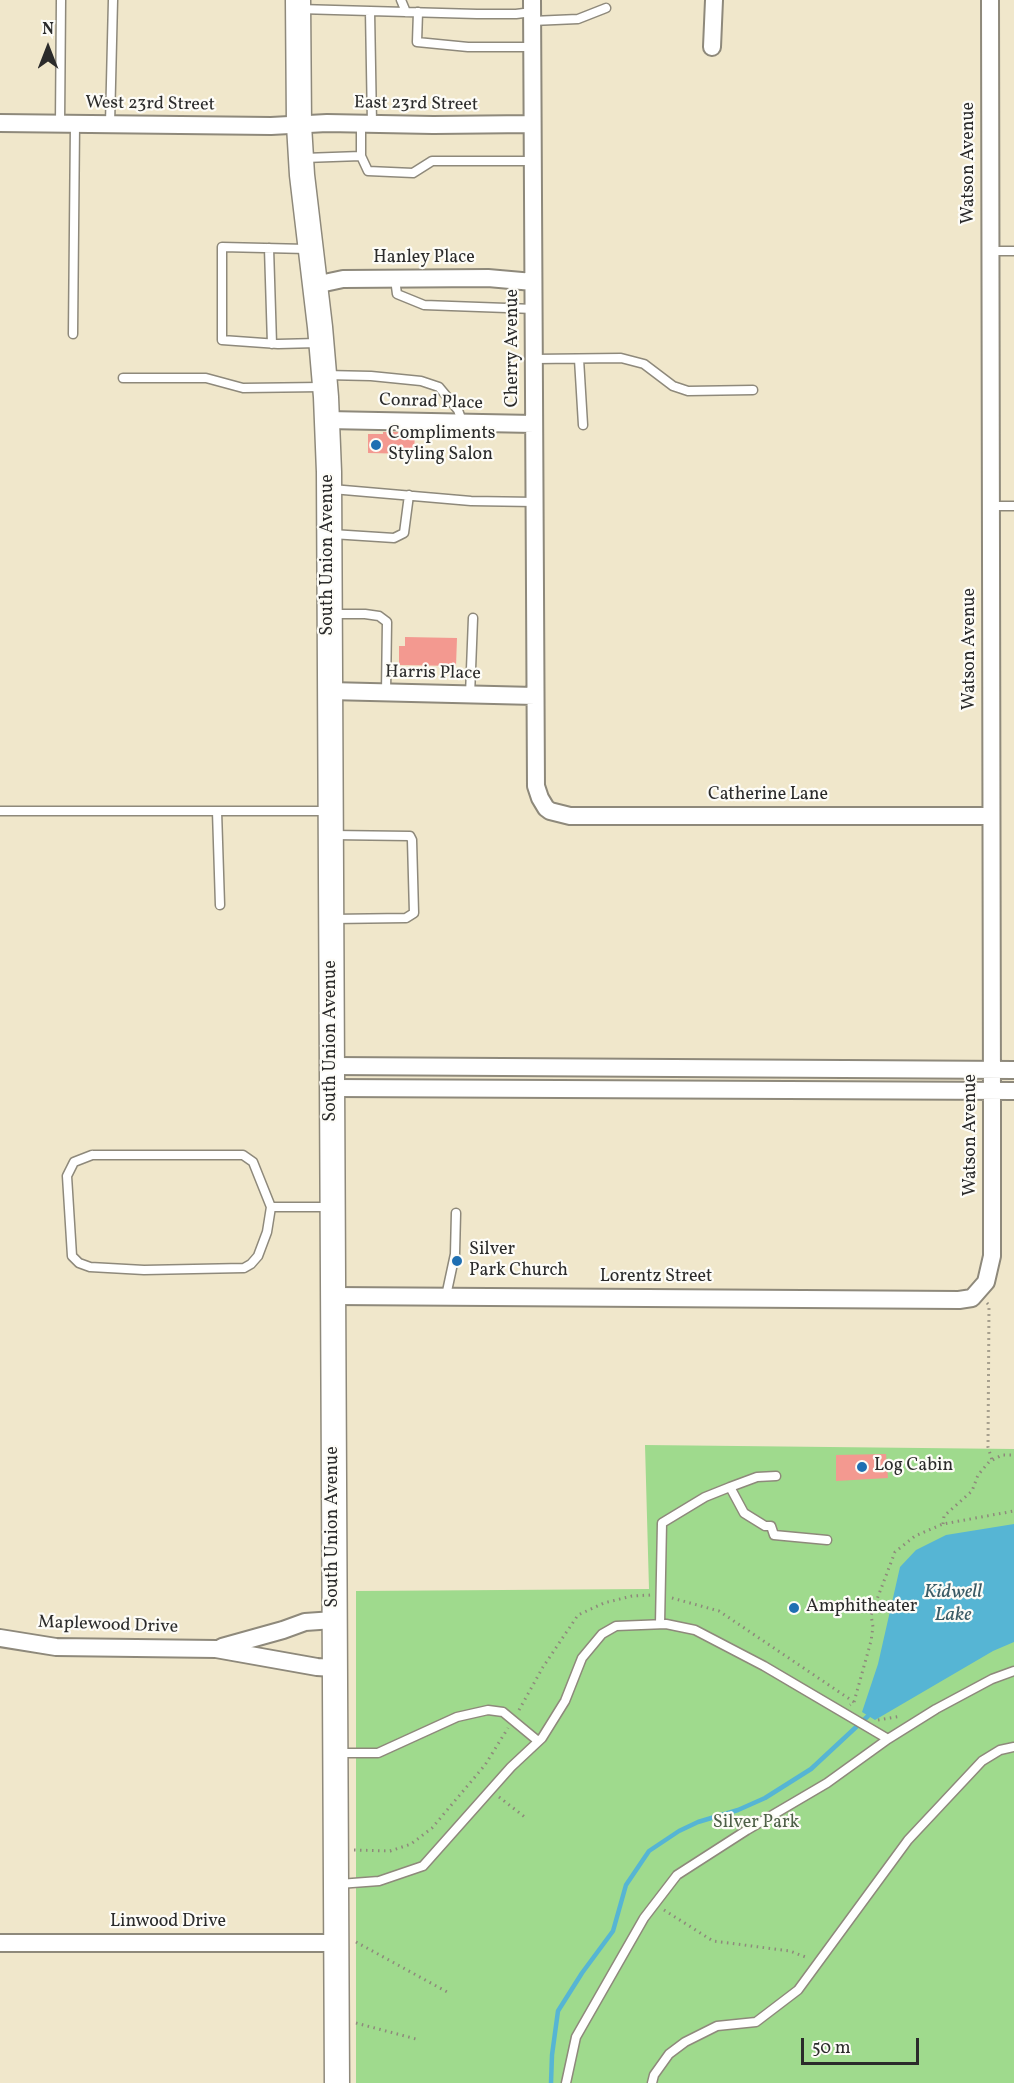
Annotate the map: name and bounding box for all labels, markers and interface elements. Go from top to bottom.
north arrow [18,18,78,78]
text: N [42,19,54,41]
street label: West 23rd Street [85,93,215,117]
street label: East 23rd Street [354,93,478,117]
street label: Watson Avenue [959,102,981,224]
street label: Hanley Place [373,248,475,270]
street label: Cherry Avenue [503,289,525,407]
street label: Conrad Place [379,390,483,416]
place label: Compliments Styling Salon [388,424,495,466]
marker: Compliments Styling Salon [369,438,383,452]
street label: South Union Avenue [318,474,340,636]
street label: Watson Avenue [960,588,982,710]
street label: Harris Place [385,662,481,686]
street label: Catherine Lane [708,785,828,807]
street label: South Union Avenue [321,960,343,1122]
street label: Watson Avenue [961,1074,983,1196]
place label: Silver Park Church [469,1240,568,1282]
marker: Silver Park Church [450,1254,464,1268]
street label: Lorentz Street [600,1267,712,1289]
street label: South Union Avenue [323,1446,345,1608]
place label: Log Cabin [874,1456,953,1478]
marker: Log Cabin [855,1460,869,1474]
water label: Kidwell Lake [924,1581,982,1628]
place label: Amphitheater [806,1597,917,1619]
marker: Amphitheater [787,1601,801,1615]
street label: Maplewood Drive [38,1613,178,1639]
park label: Silver Park [713,1813,799,1835]
street label: Linwood Drive [110,1912,226,1934]
scale bar [804,2026,922,2064]
text: 50 m [812,2036,851,2061]

